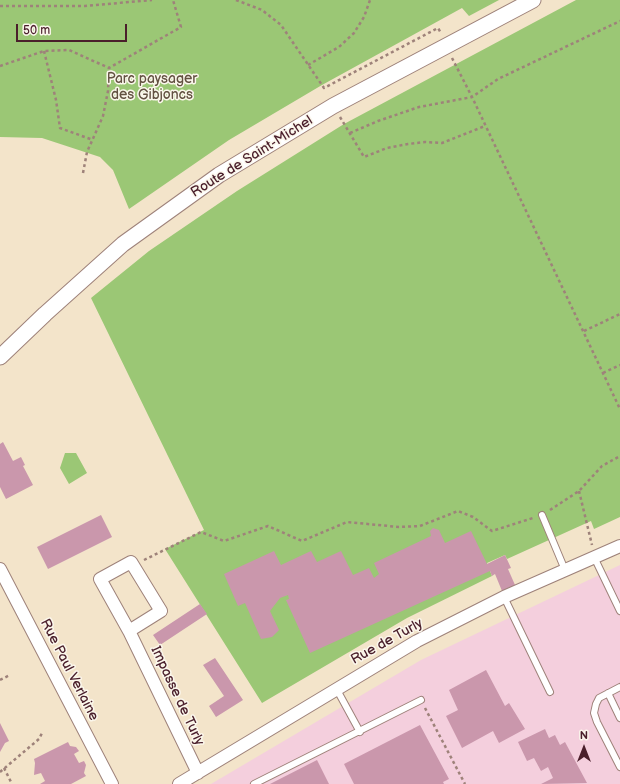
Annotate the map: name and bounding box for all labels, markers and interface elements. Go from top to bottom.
scale bar [18,16,129,42]
text: 50 m [23,23,50,38]
park label: Parc paysager des Gibjoncs [107,71,197,104]
street label: Route de Saint-Michel [188,113,316,201]
street label: Rue de Turly [348,615,426,669]
street label: Rue Paul Verlaine [36,616,102,724]
street label: Impasse de Turly [147,644,207,748]
north arrow [564,728,604,768]
text: N [580,729,588,742]

